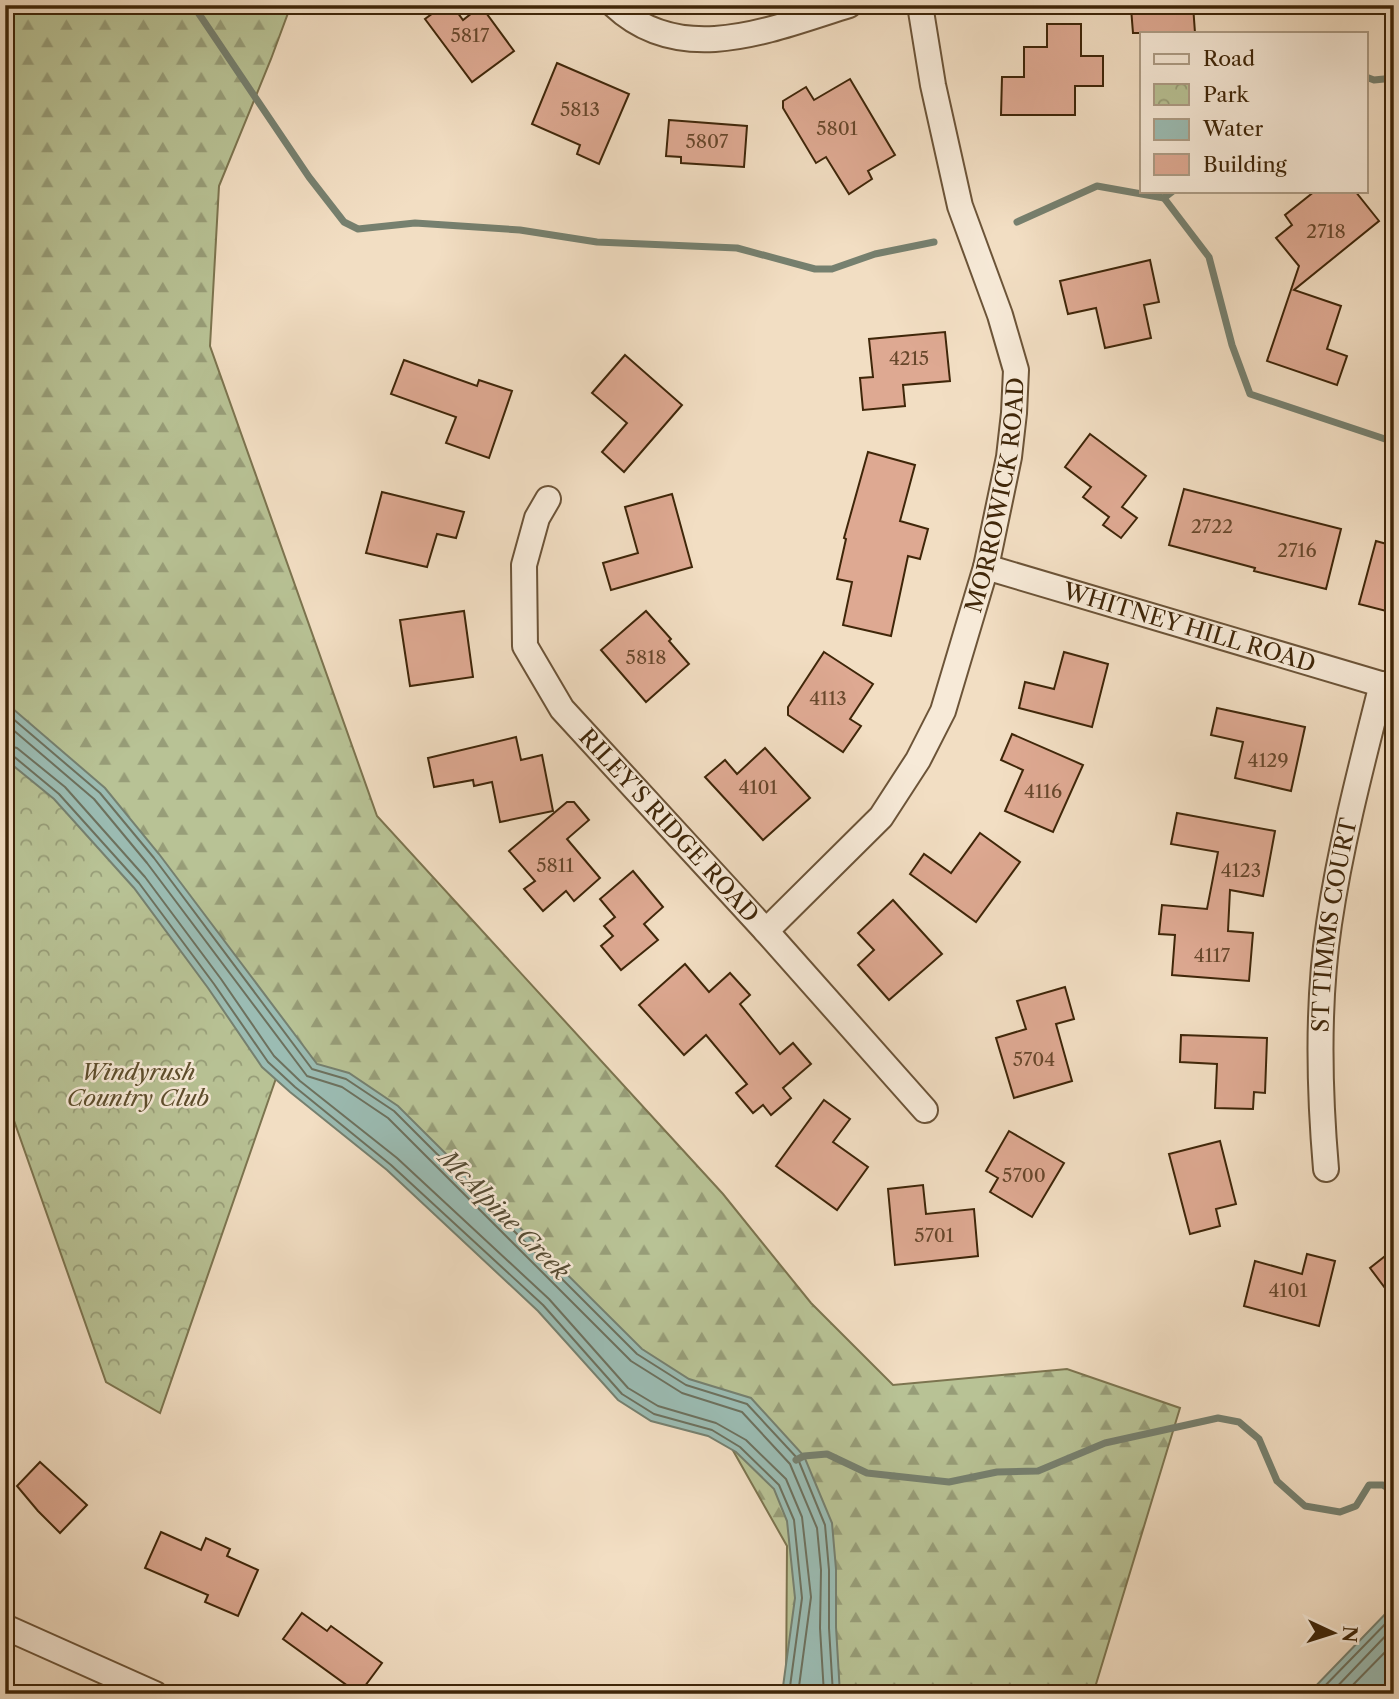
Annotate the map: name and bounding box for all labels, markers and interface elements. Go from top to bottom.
house number: 5817 [451,24,490,47]
legend [1140,32,1368,192]
text: Road [1203,46,1255,71]
text: Park [1203,82,1249,107]
house number: 5813 [560,98,600,121]
text: Water [1202,116,1263,141]
house number: 5801 [816,117,858,140]
house number: 5807 [686,130,729,153]
text: Building [1203,152,1288,177]
house number: 2718 [1306,220,1346,243]
house number: 4215 [889,347,929,370]
street label: MORROWICK ROAD [959,377,1030,616]
house number: 2722 [1191,515,1233,538]
house number: 2716 [1277,539,1317,562]
street label: WHITNEY HILL ROAD [1059,576,1319,678]
house number: 5818 [626,646,666,669]
house number: 4113 [809,687,847,710]
street label: RILEY'S RIDGE ROAD [573,723,765,928]
house number: 4129 [1247,749,1289,772]
house number: 4101 [739,776,778,799]
house number: 4116 [1024,780,1062,803]
street label: ST TIMMS COURT [1306,815,1363,1033]
house number: 5811 [536,854,574,877]
house number: 4123 [1221,859,1261,882]
house number: 4117 [1194,944,1231,967]
house number: 5704 [1013,1048,1055,1071]
park label: Windyrush Country Club [67,1058,209,1112]
water label: McAlpine Creek [431,1141,576,1286]
house number: 5700 [1002,1164,1046,1187]
house number: 5701 [914,1224,954,1247]
house number: 4101 [1269,1279,1308,1302]
north arrow [1298,1598,1368,1668]
text: N [1337,1625,1362,1643]

